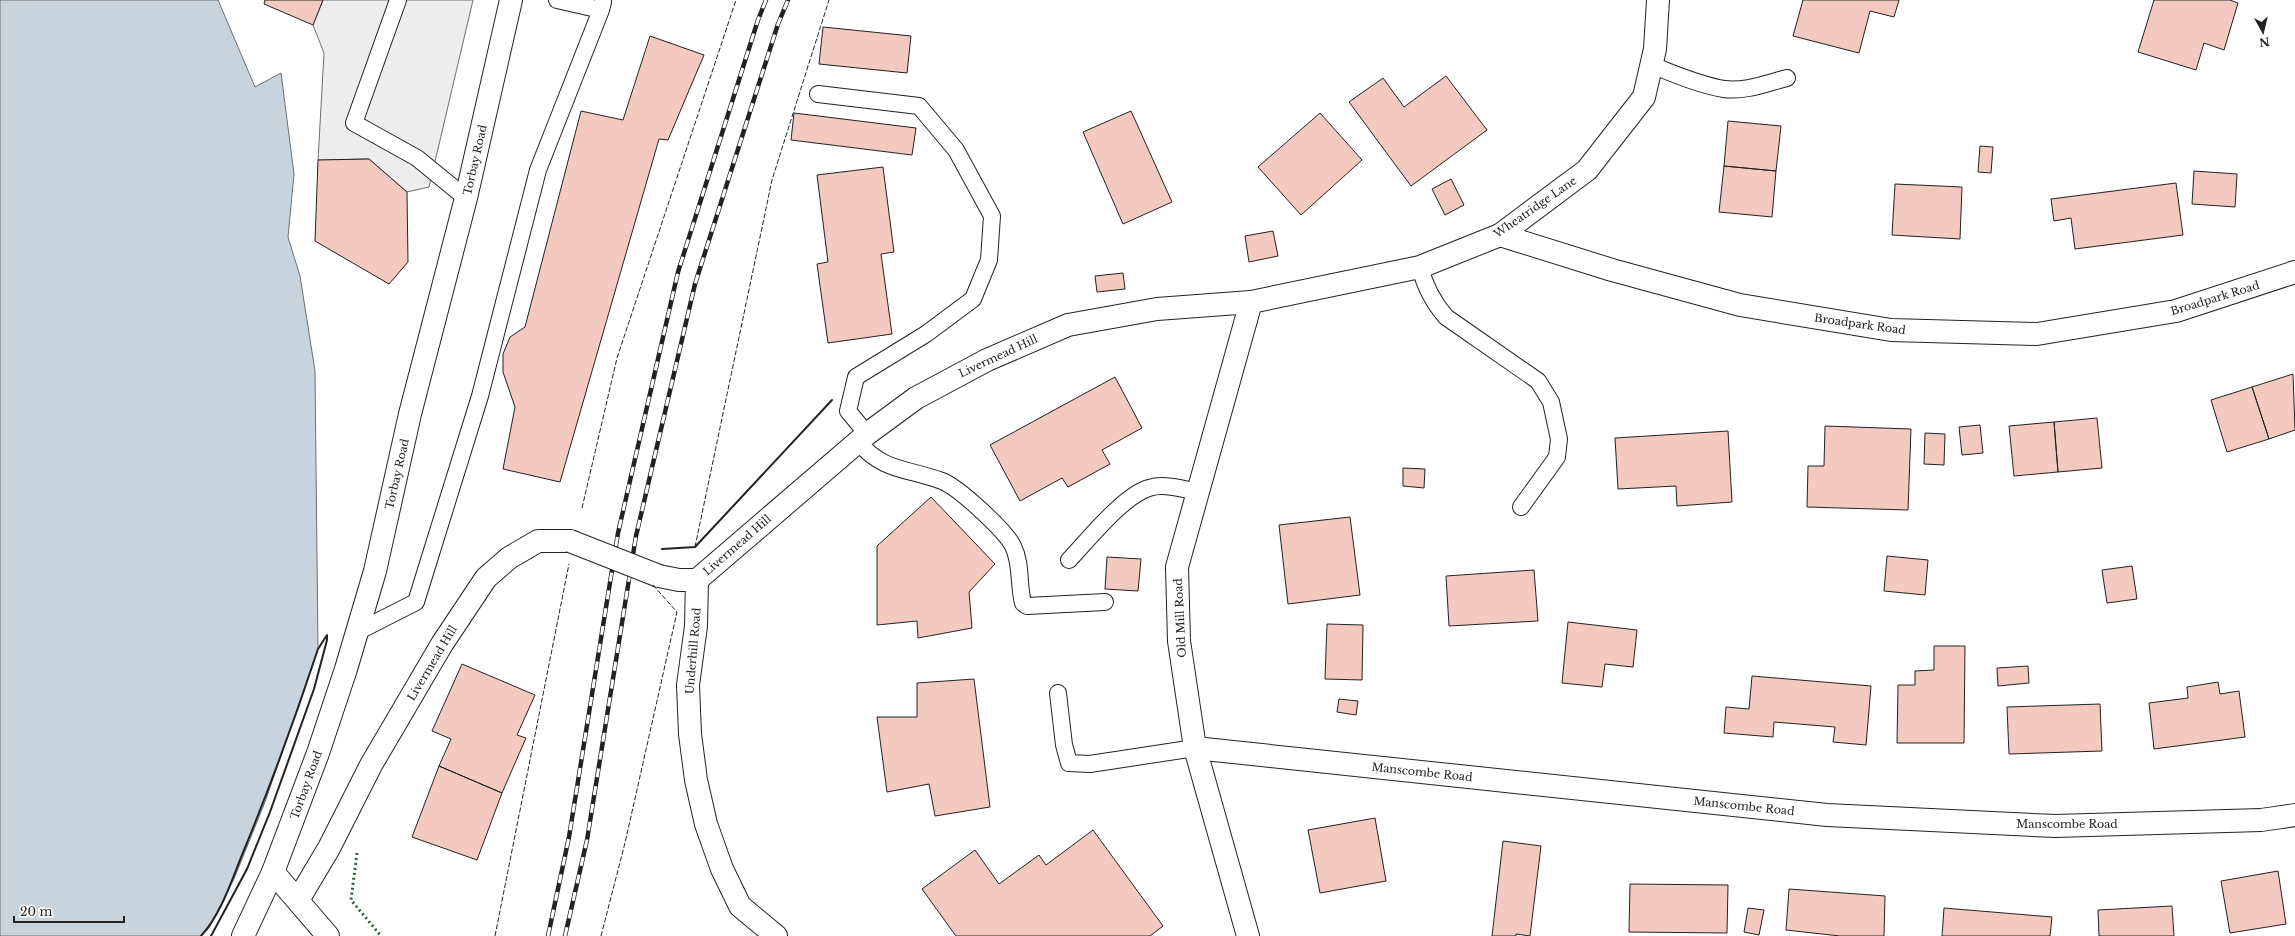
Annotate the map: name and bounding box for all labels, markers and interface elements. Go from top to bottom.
north arrow [2243,12,2283,52]
text: N [2258,34,2270,50]
street label: Torbay Road [460,123,490,197]
street label: Wheatridge Lane [1490,173,1579,241]
street label: Broadpark Road [2169,278,2262,318]
street label: Broadpark Road [1813,311,1907,337]
street label: Livermead Hill [956,331,1040,380]
street label: Torbay Road [382,437,412,511]
street label: Livermead Hill [700,511,774,578]
street label: Old Mill Road [1171,577,1189,658]
street label: Underhill Road [682,607,704,695]
street label: Livermead Hill [404,622,460,703]
street label: Torbay Road [287,748,325,821]
street label: Manscombe Road [1371,760,1474,784]
street label: Manscombe Road [1693,794,1796,818]
street label: Manscombe Road [2016,817,2118,831]
scale bar [14,898,124,924]
text: 20 m [20,904,52,919]

